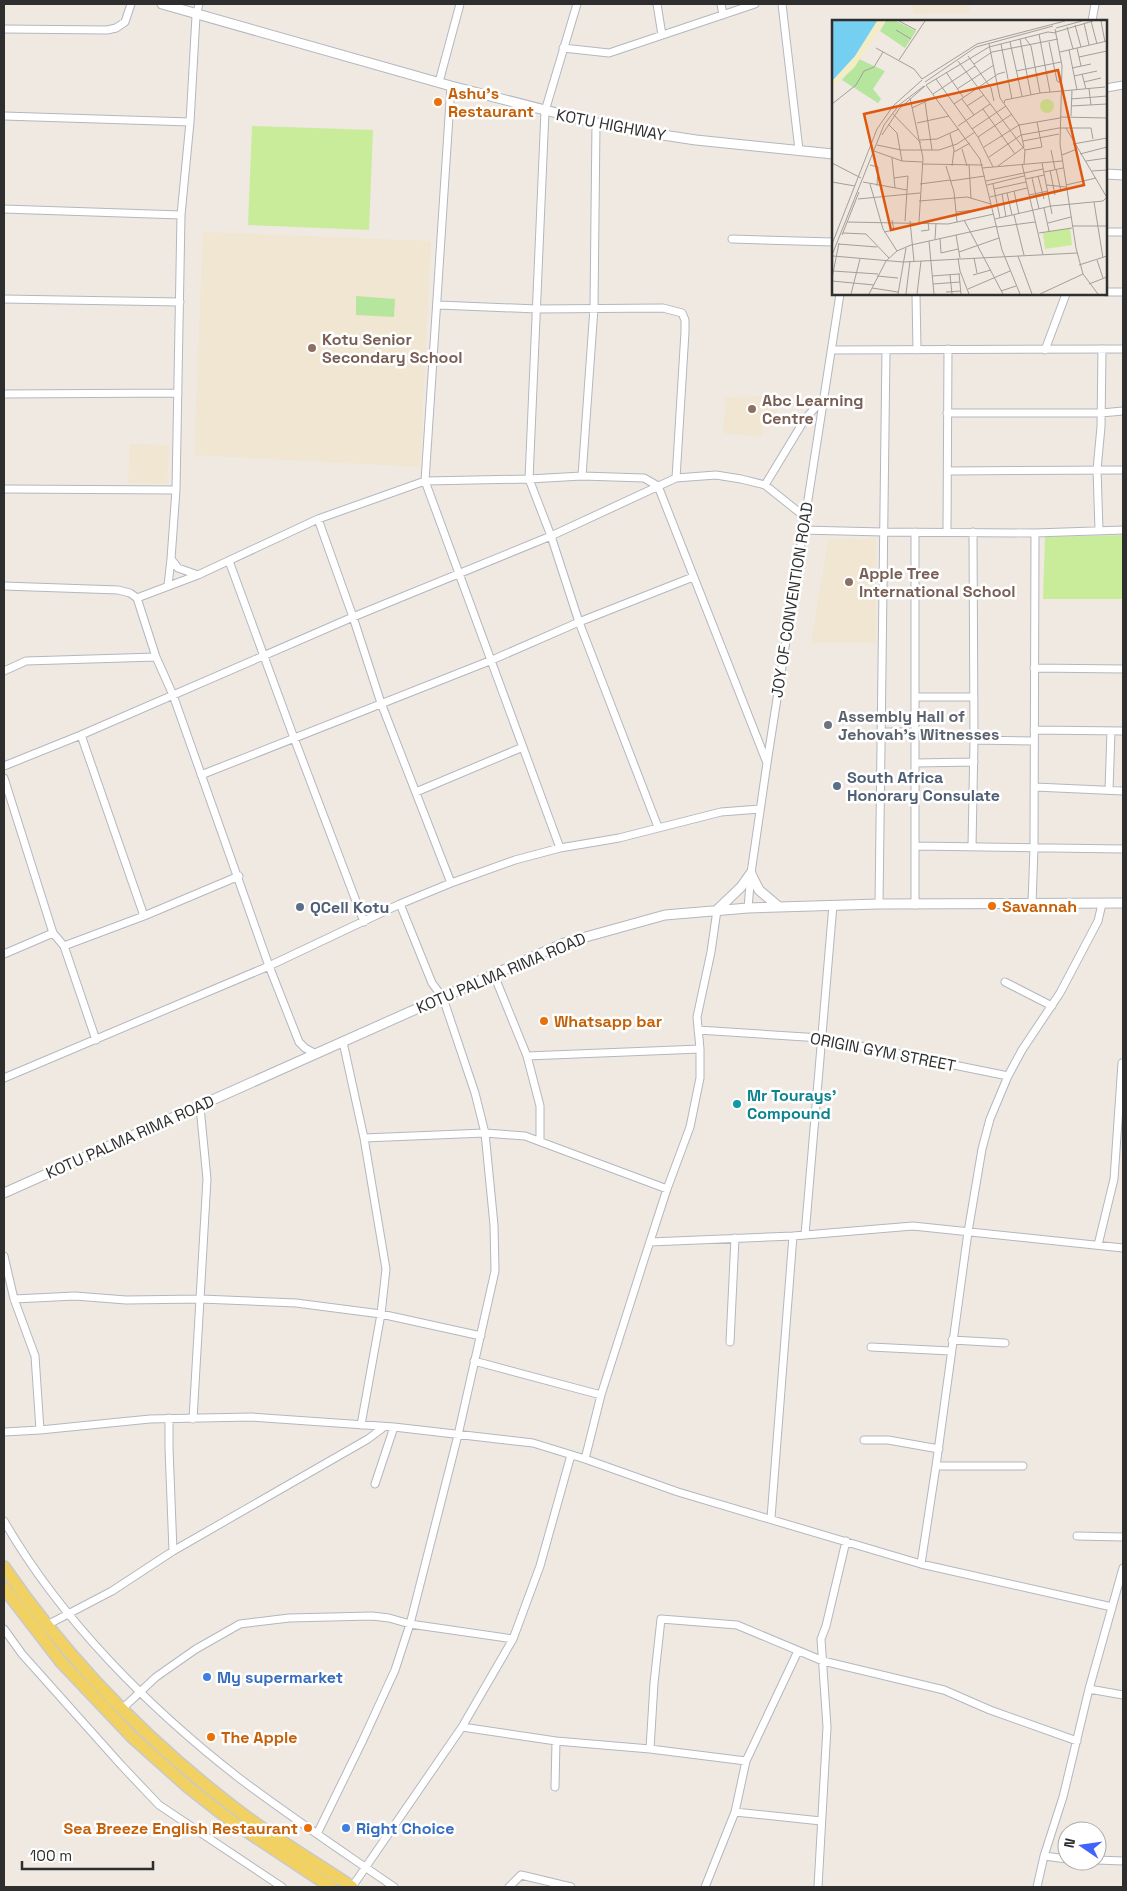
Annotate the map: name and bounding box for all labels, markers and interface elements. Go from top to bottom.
inset map [832,20,1107,295]
place label: Ashu's Restaurant [448,83,534,122]
marker: Ashu's Restaurant [432,96,444,108]
street label: KOTU HIGHWAY [554,104,668,146]
place label: Kotu Senior Secondary School [322,329,462,368]
marker: Kotu Senior Secondary School [306,342,318,354]
place label: Abc Learning Centre [762,390,863,429]
marker: Abc Learning Centre [746,403,758,415]
street label: JOY OF CONVENTION ROAD [766,501,818,699]
place label: Apple Tree International School [859,563,1016,602]
marker: Apple Tree International School [843,576,855,588]
place label: Assembly Hall of Jehovah's Witnesses [838,706,1000,745]
marker: Assembly Hall of Jehovah's Witnesses [822,719,834,731]
place label: South Africa Honorary Consulate [847,767,1000,806]
marker: South Africa Honorary Consulate [831,780,843,792]
place label: Savannah [1002,896,1077,917]
place label: QCell Kotu [310,897,389,918]
marker: Savannah [986,900,998,912]
marker: QCell Kotu [294,901,306,913]
street label: KOTU PALMA RIMA ROAD [413,928,589,1018]
place label: Whatsapp bar [554,1011,662,1032]
marker: Whatsapp bar [538,1015,550,1027]
street label: ORIGIN GYM STREET [808,1028,958,1076]
place label: Mr Tourays' Compound [747,1085,836,1124]
street label: KOTU PALMA RIMA ROAD [43,1090,217,1184]
marker: Mr Tourays' Compound [731,1098,743,1110]
place label: My supermarket [217,1667,343,1688]
marker: My supermarket [201,1671,213,1683]
place label: The Apple [221,1727,297,1748]
marker: The Apple [205,1731,217,1743]
place label: Sea Breeze English Restaurant [63,1818,298,1839]
place label: Right Choice [356,1818,454,1839]
north arrow [1057,1821,1107,1871]
marker: Sea Breeze English Restaurant [302,1822,314,1834]
marker: Right Choice [340,1822,352,1834]
text: N [1060,1836,1079,1850]
scale bar [22,1838,154,1870]
text: 100 m [30,1846,72,1865]

